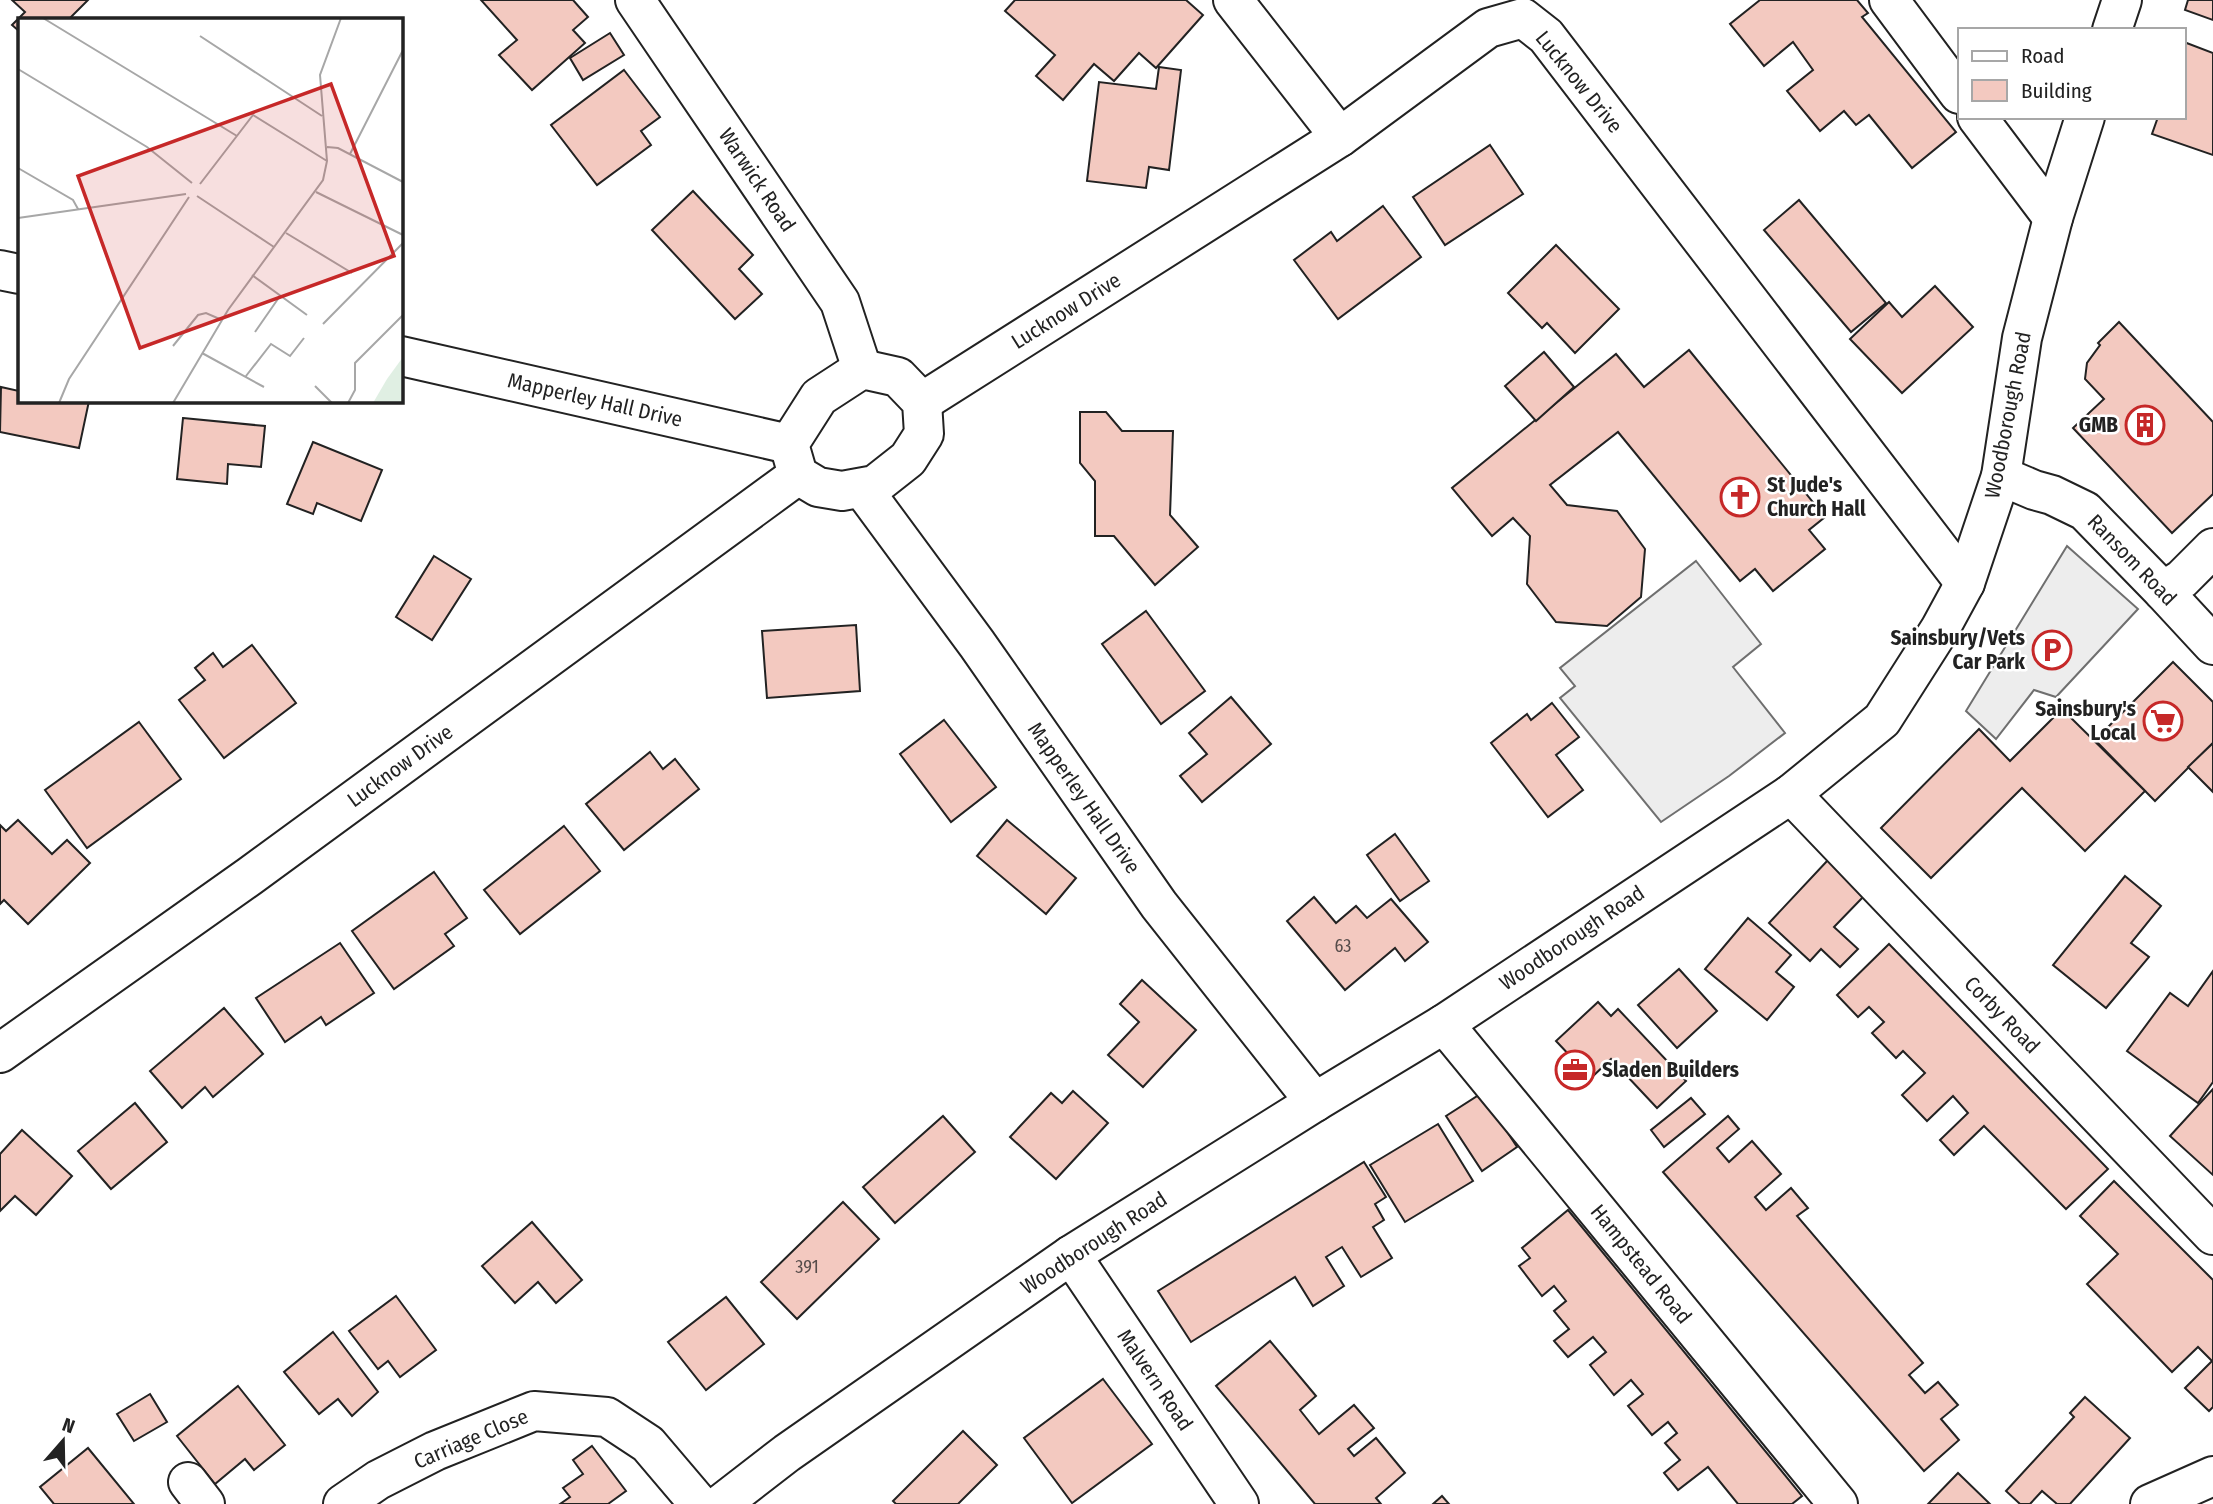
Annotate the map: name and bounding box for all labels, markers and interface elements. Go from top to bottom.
inset map [18,18,402,402]
street label: Lucknow Drive [1530,26,1628,138]
legend [1958,28,2185,119]
text: Road [2021,43,2065,69]
text: Building [2021,78,2092,104]
street label: Warwick Road [713,123,801,237]
street label: Lucknow Drive [1007,267,1125,355]
street label: Woodborough Road [1979,329,2037,501]
street label: Mapperley Hall Drive [505,367,685,433]
building icon: GMB [2124,404,2166,446]
place label: GMB [2079,412,2118,438]
place label: St Jude's Church Hall [1767,472,1866,522]
church icon: St Jude's Church Hall [1719,476,1761,518]
street label: Ransom Road [2082,509,2182,611]
place label: Sainsbury/Vets Car Park [1890,625,2025,675]
parking icon: Sainsbury/Vets Car Park [2031,629,2073,671]
place label: Sainsbury's Local [2035,696,2136,746]
supermarket icon: Sainsbury's Local [2142,700,2184,742]
street label: Mapperley Hall Drive [1022,717,1146,879]
street label: Lucknow Drive [342,719,458,813]
street label: Woodborough Road [1495,880,1649,996]
house number: 63 [1335,935,1351,957]
street label: Corby Road [1959,971,2045,1059]
office icon: Sladen Builders [1554,1049,1596,1091]
place label: Sladen Builders [1602,1057,1739,1083]
street label: Woodborough Road [1016,1186,1172,1300]
street label: Hampstead Road [1585,1199,1697,1329]
house number: 391 [795,1256,819,1278]
street label: Malvern Road [1112,1324,1198,1436]
street label: Carriage Close [410,1403,532,1475]
north arrow [28,1406,98,1476]
text: N [59,1413,78,1438]

